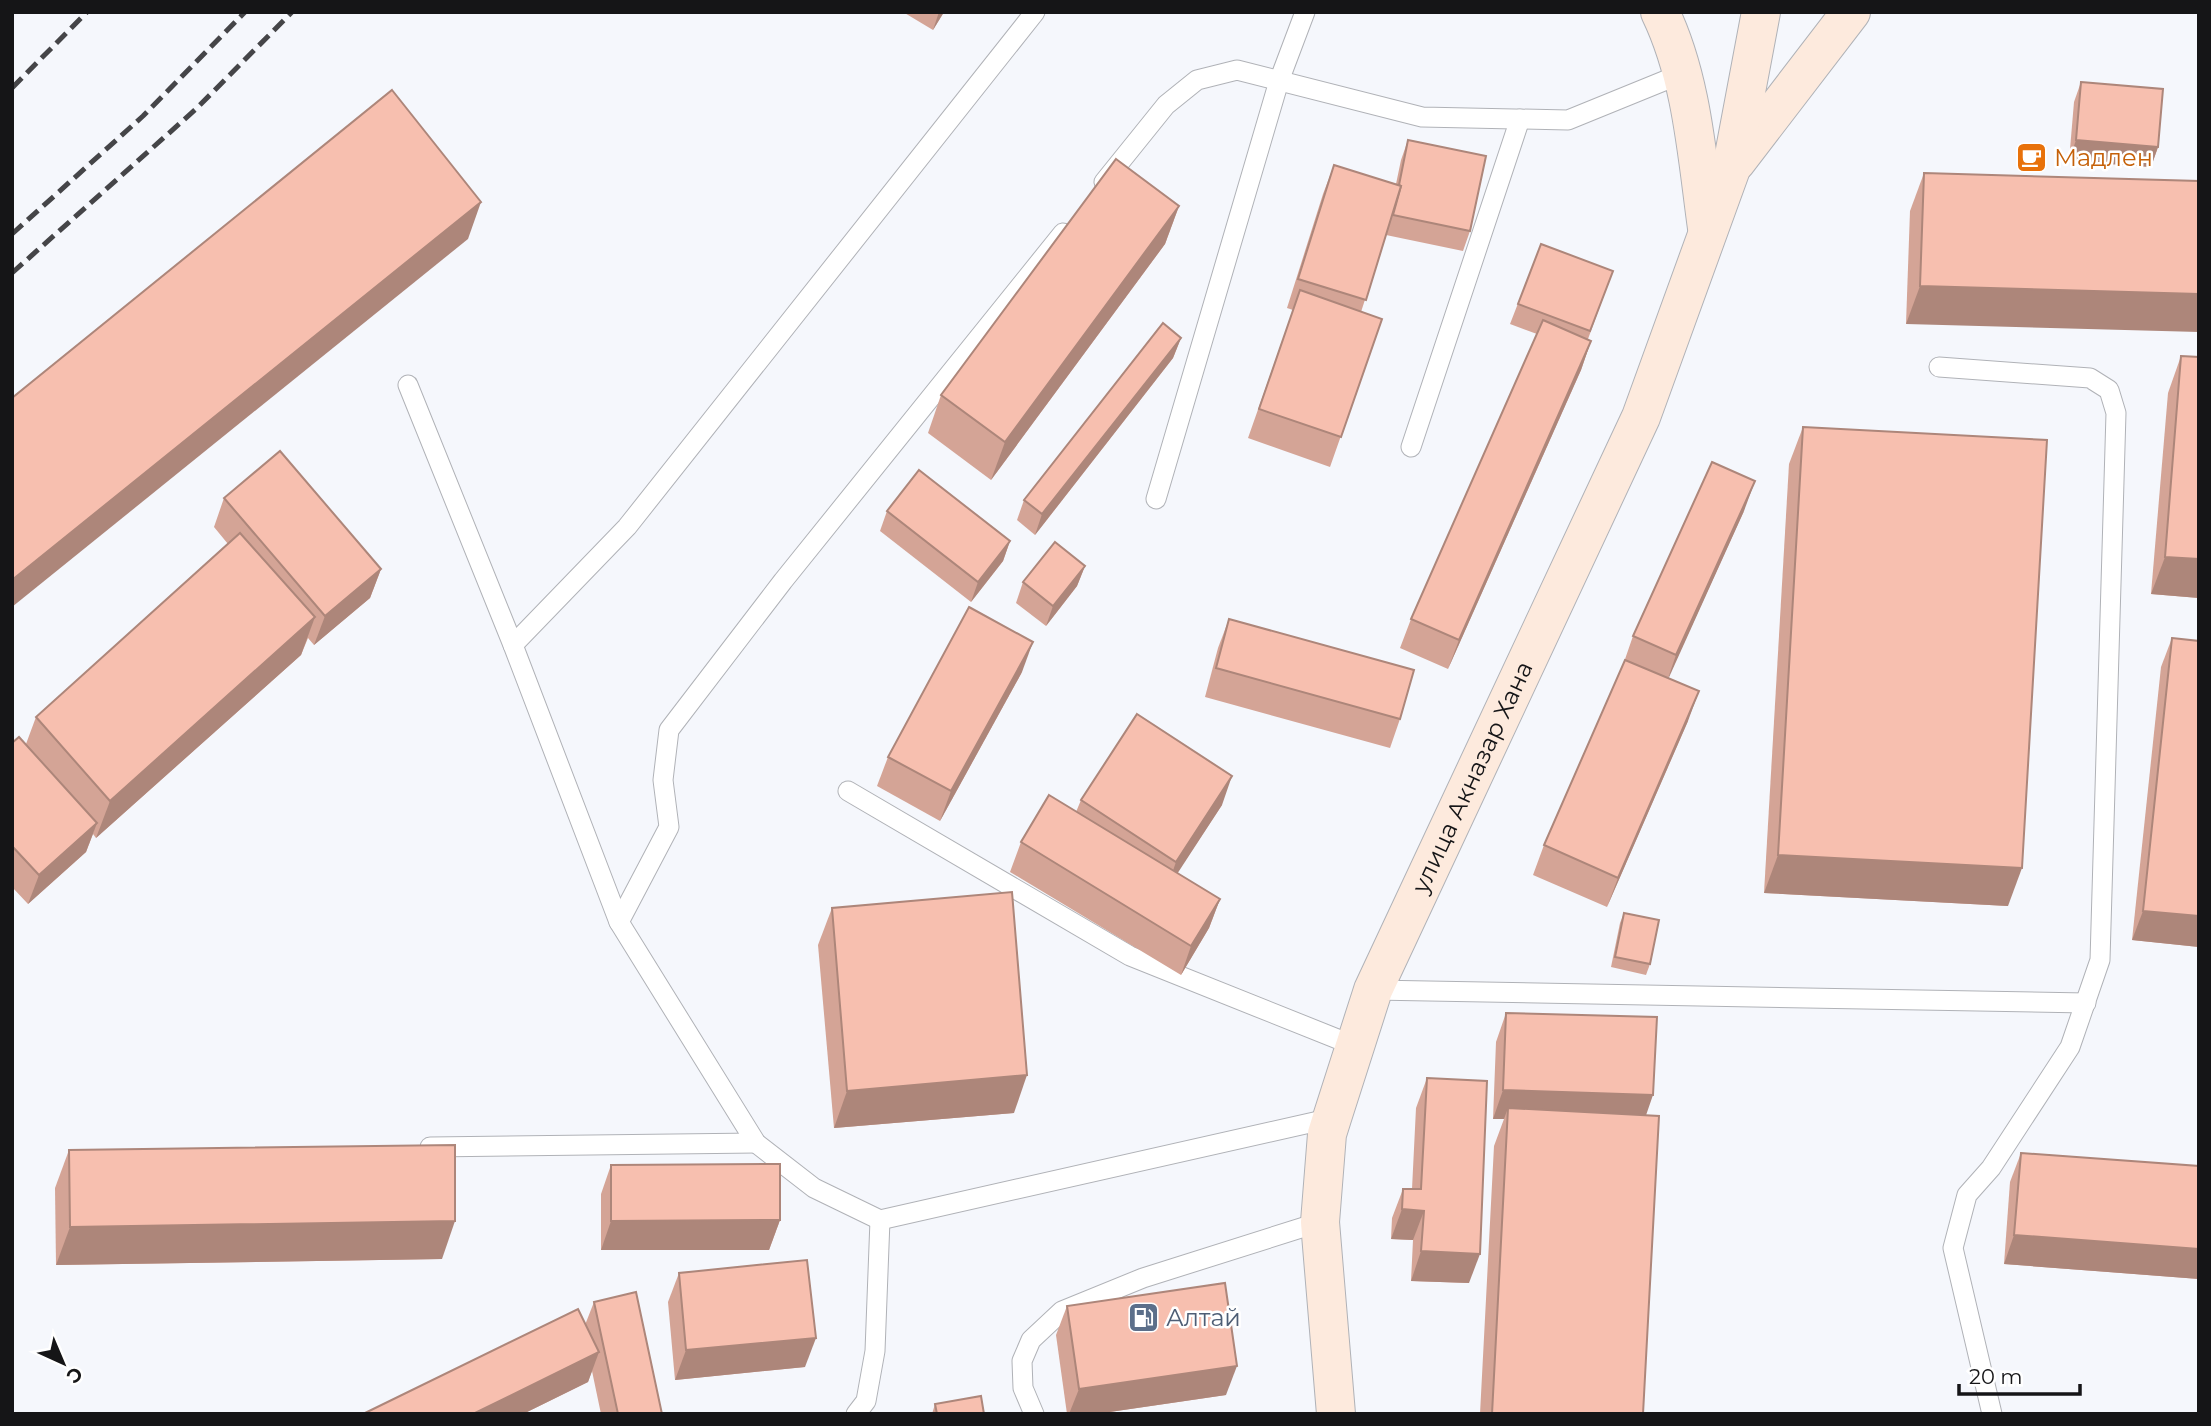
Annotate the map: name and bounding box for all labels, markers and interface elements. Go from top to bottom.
cafe icon: Мадлен [2014,141,2048,175]
place label: Мадлен [2054,143,2153,172]
street label: улица Акназар Хана [1405,657,1539,898]
fuel station icon: Алтай [1126,1301,1160,1335]
place label: Алтай [1166,1303,1241,1332]
north arrow [28,1328,98,1398]
scale bar [1959,1352,2080,1396]
text: С [61,1362,87,1388]
text: 20 m [1969,1364,2023,1389]

